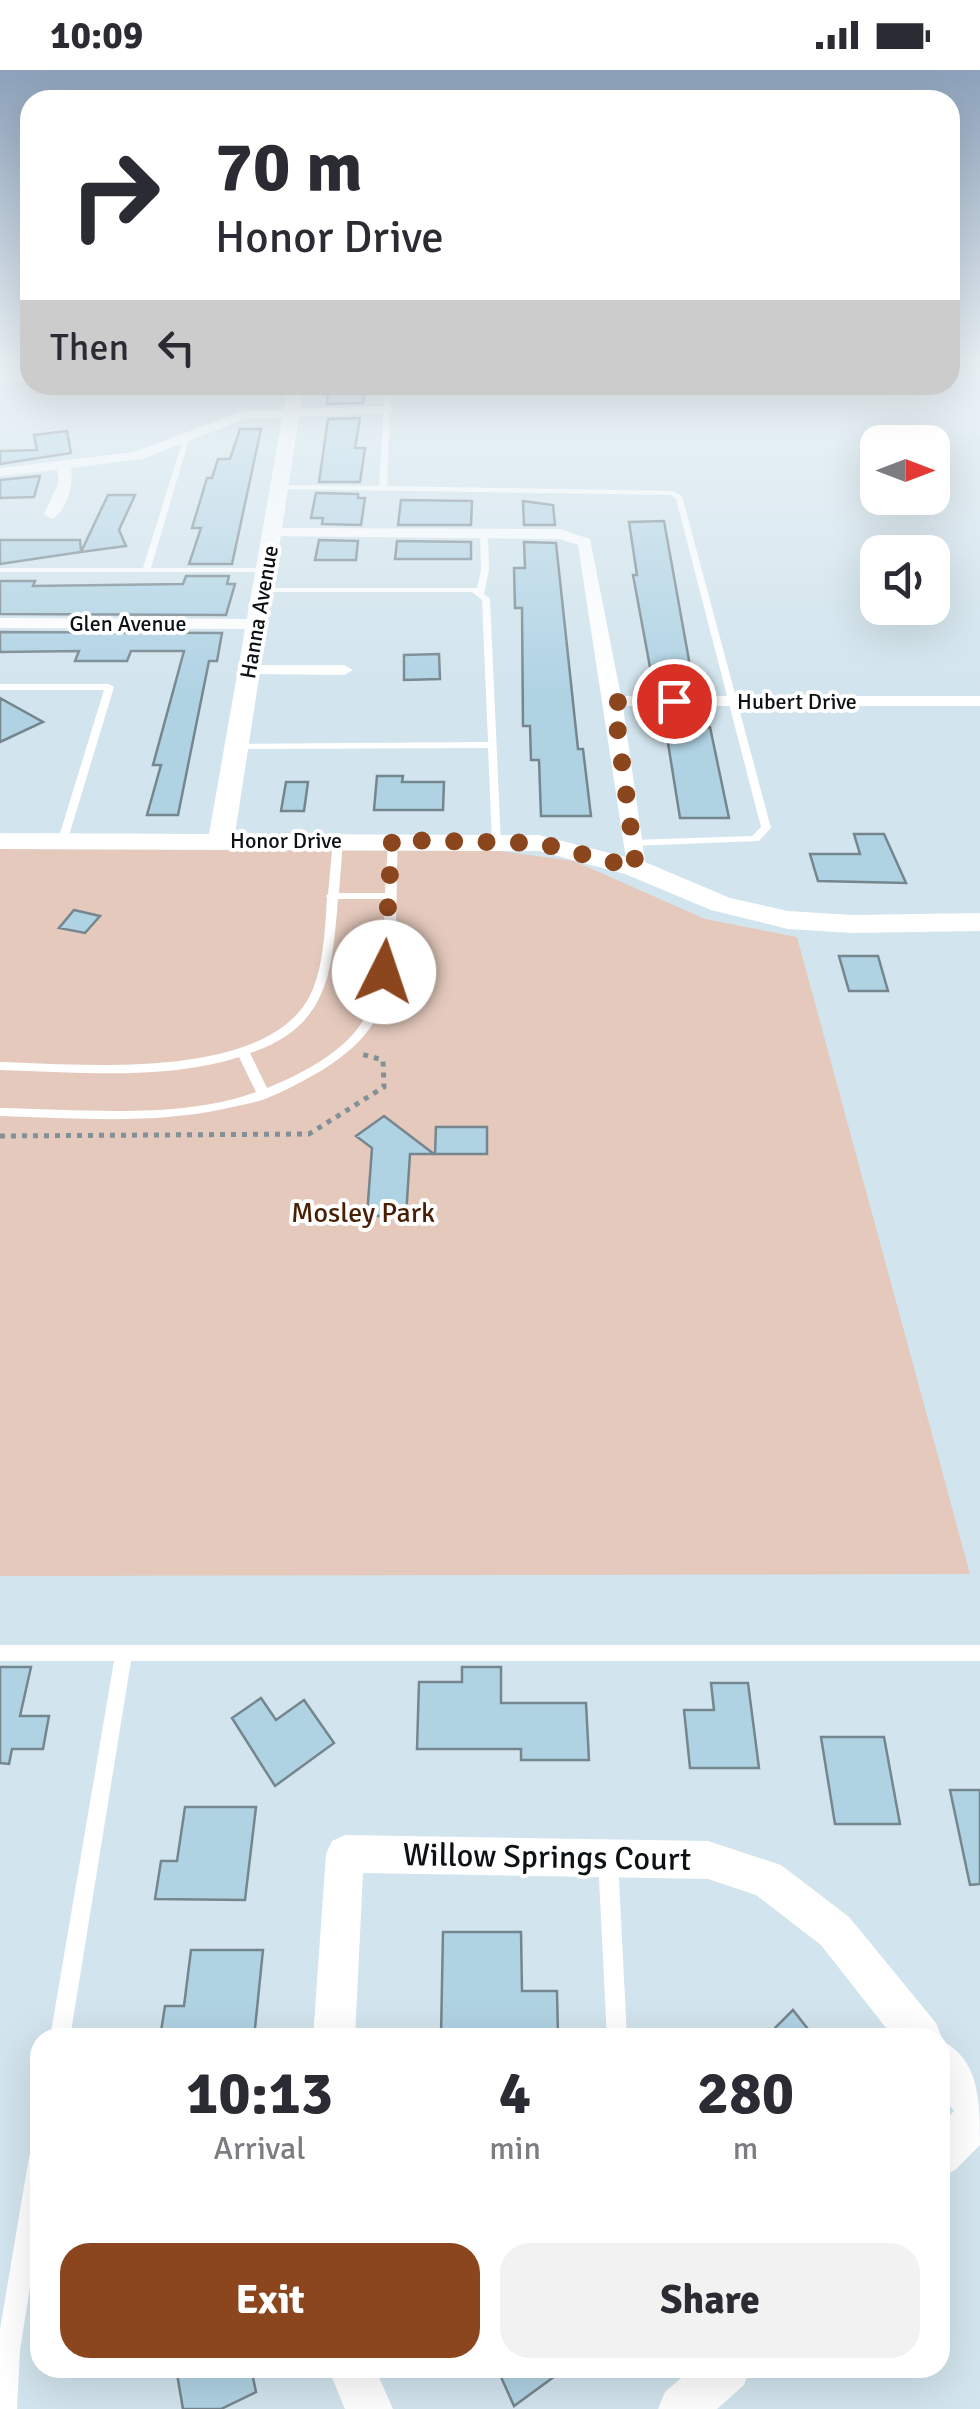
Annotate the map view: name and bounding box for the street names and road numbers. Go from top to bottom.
street label: Hanna Avenue [234,543,284,681]
street label: Glen Avenue [69,610,187,637]
street label: Hubert Drive [737,688,857,715]
street label: Honor Drive [230,827,342,854]
street label: Willow Springs Court [402,1835,692,1879]

